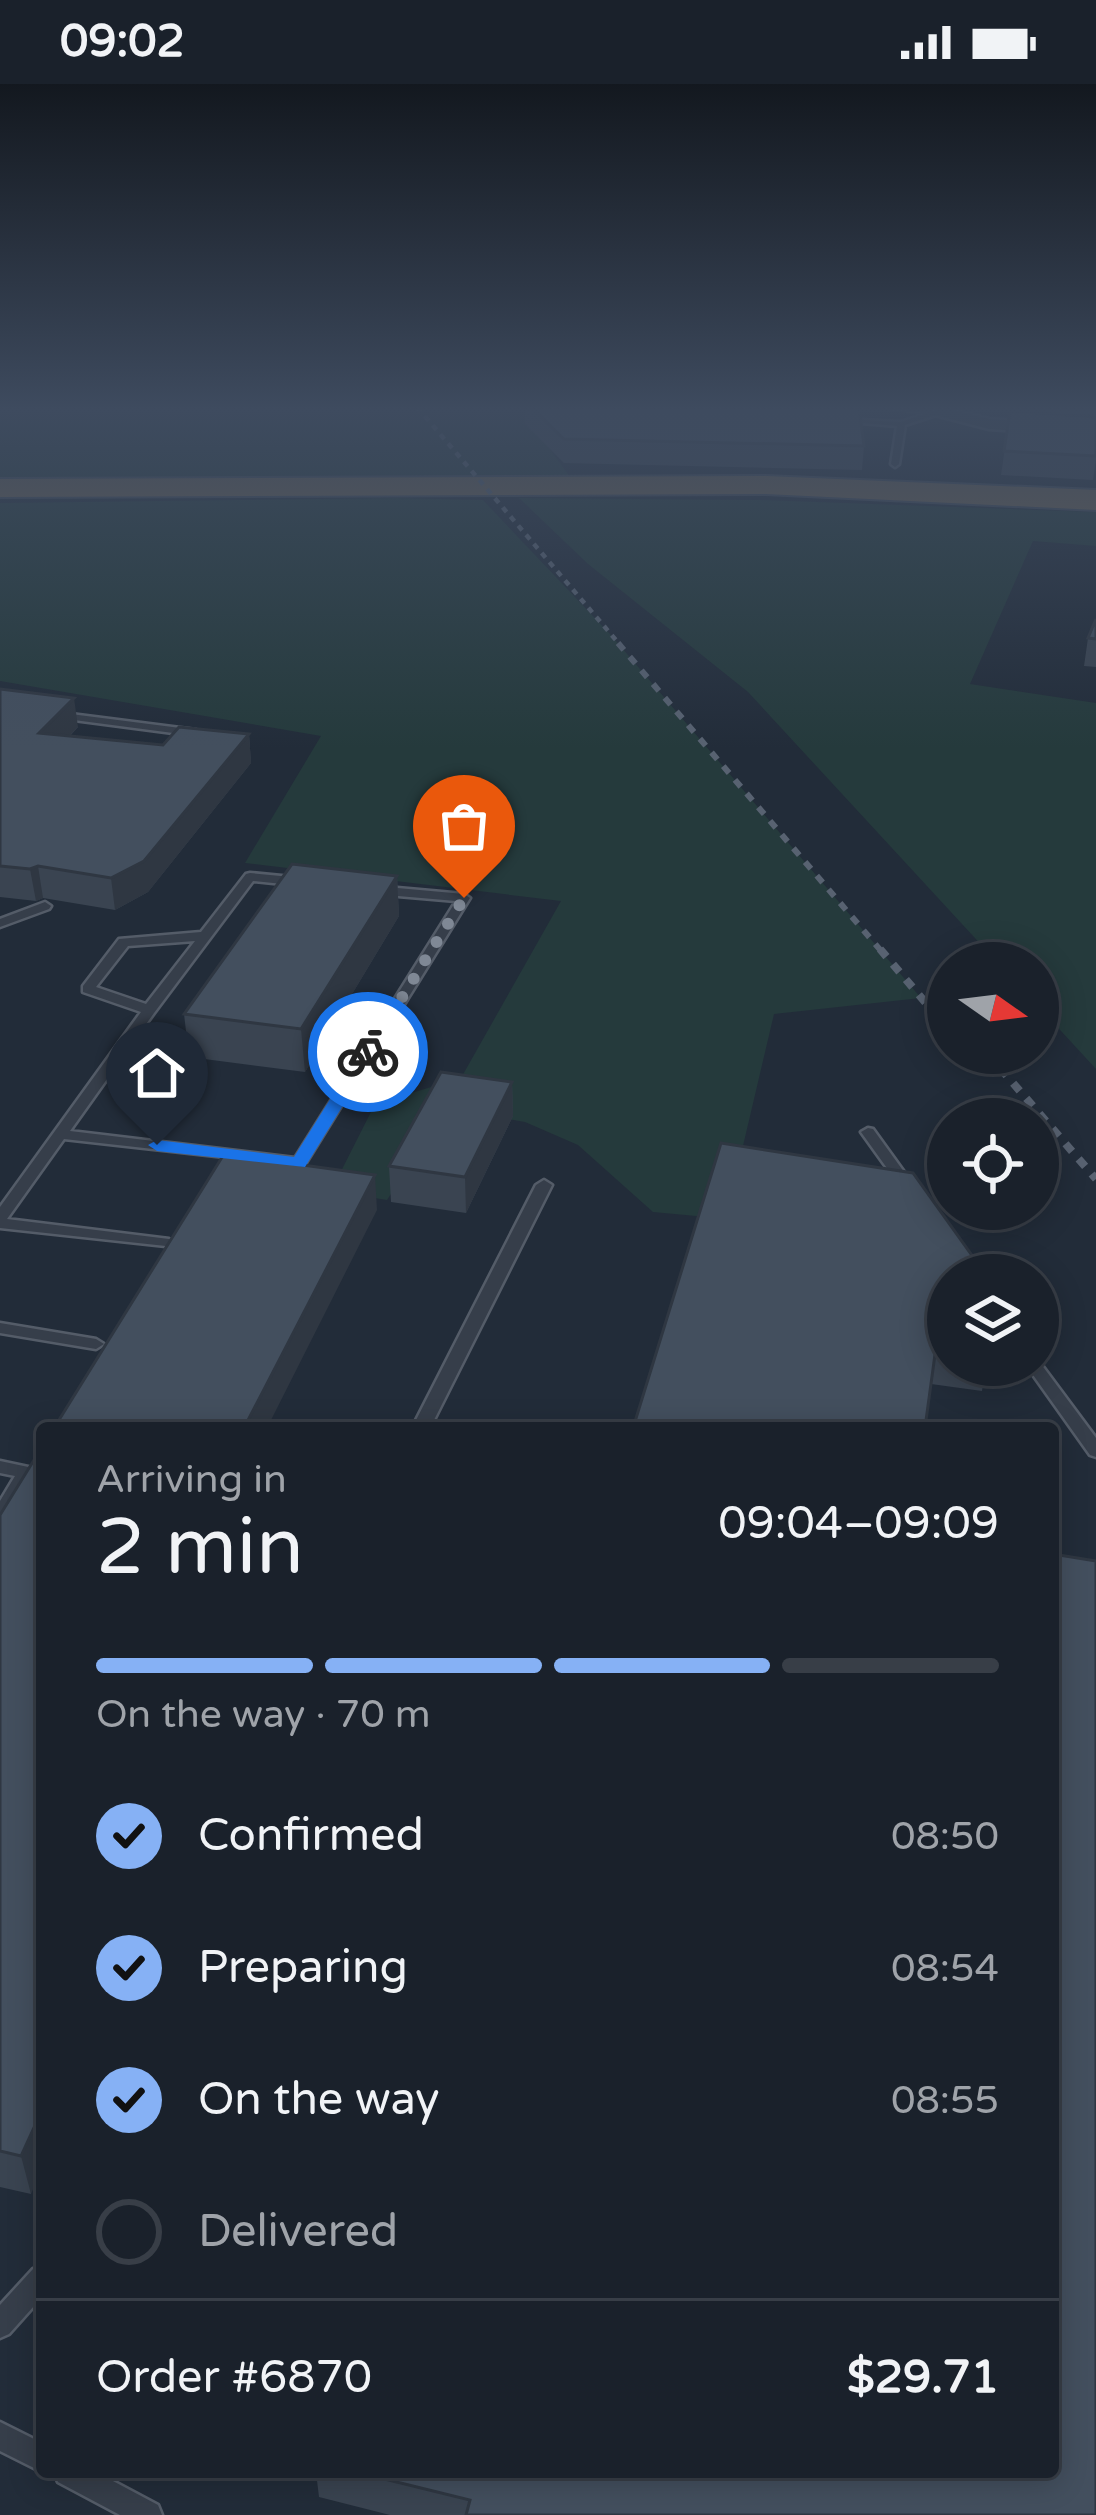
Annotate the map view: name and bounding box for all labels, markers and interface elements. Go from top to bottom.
text: 09:02 [60,15,185,69]
pin [413,775,515,898]
icon: bag [431,793,497,859]
north arrow [927,942,1059,1074]
map controls [927,942,1059,1386]
courier [308,992,428,1112]
icon: bike [335,1019,401,1085]
pin [106,1022,208,1145]
icon: home [124,1040,190,1106]
button: locate [927,1098,1059,1230]
button: layers [927,1254,1059,1386]
text: Arriving in [96,1456,287,1503]
text: 09:04–09:09 [718,1497,999,1551]
text: 2 min [96,1501,304,1595]
text: On the way · 70 m [96,1691,431,1738]
icon: check [96,1803,162,1869]
text: Confirmed [198,1809,424,1863]
text: 08:50 [891,1813,999,1860]
icon: check [96,1935,162,2001]
text: Preparing [198,1941,408,1995]
text: 08:54 [891,1945,999,1992]
icon: check [96,2067,162,2133]
text: On the way [198,2073,439,2127]
text: 08:55 [891,2077,999,2124]
text: Delivered [198,2205,398,2259]
text: Order #6870 [96,2351,372,2405]
text: $29.71 [847,2351,999,2405]

